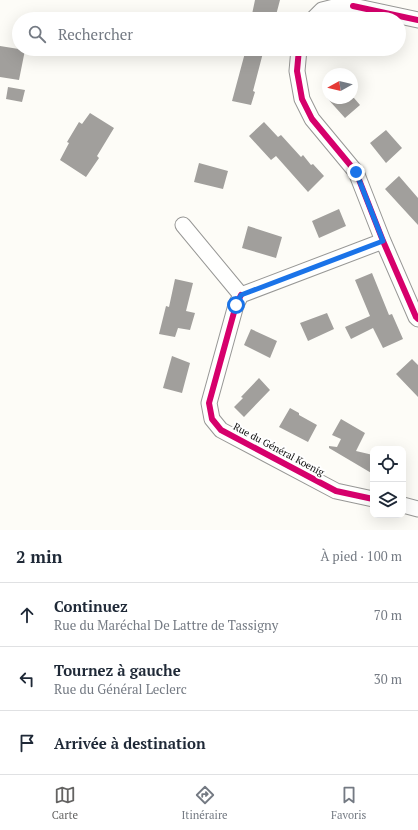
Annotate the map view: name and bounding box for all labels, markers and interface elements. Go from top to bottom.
search box [12,12,406,56]
icon: search [26,23,48,45]
text: Rechercher [58,24,133,44]
north arrow [322,68,358,104]
route end [347,163,365,181]
route start [227,296,245,314]
street label: Rue du Général Koenig [231,420,327,479]
map controls [370,446,406,518]
button: locate [370,446,406,482]
button: layers [370,482,406,518]
text: 2 min [16,545,63,568]
text: À pied · 100 m [321,547,402,565]
text: Continuez [54,596,128,616]
icon: ahead [16,604,38,626]
text: 70 m [374,606,402,624]
text: Rue du Maréchal De Lattre de Tassigny [54,616,278,634]
text: Tournez à gauche [54,660,181,680]
icon: left [16,668,38,690]
text: 30 m [374,670,402,688]
text: Rue du Général Leclerc [54,680,187,698]
icon: arrive [16,732,38,754]
text: Arrivée à destination [54,733,206,753]
tab: Carte [52,784,78,822]
tab: Itinéraire [181,784,228,822]
tab: Favoris [331,784,366,822]

